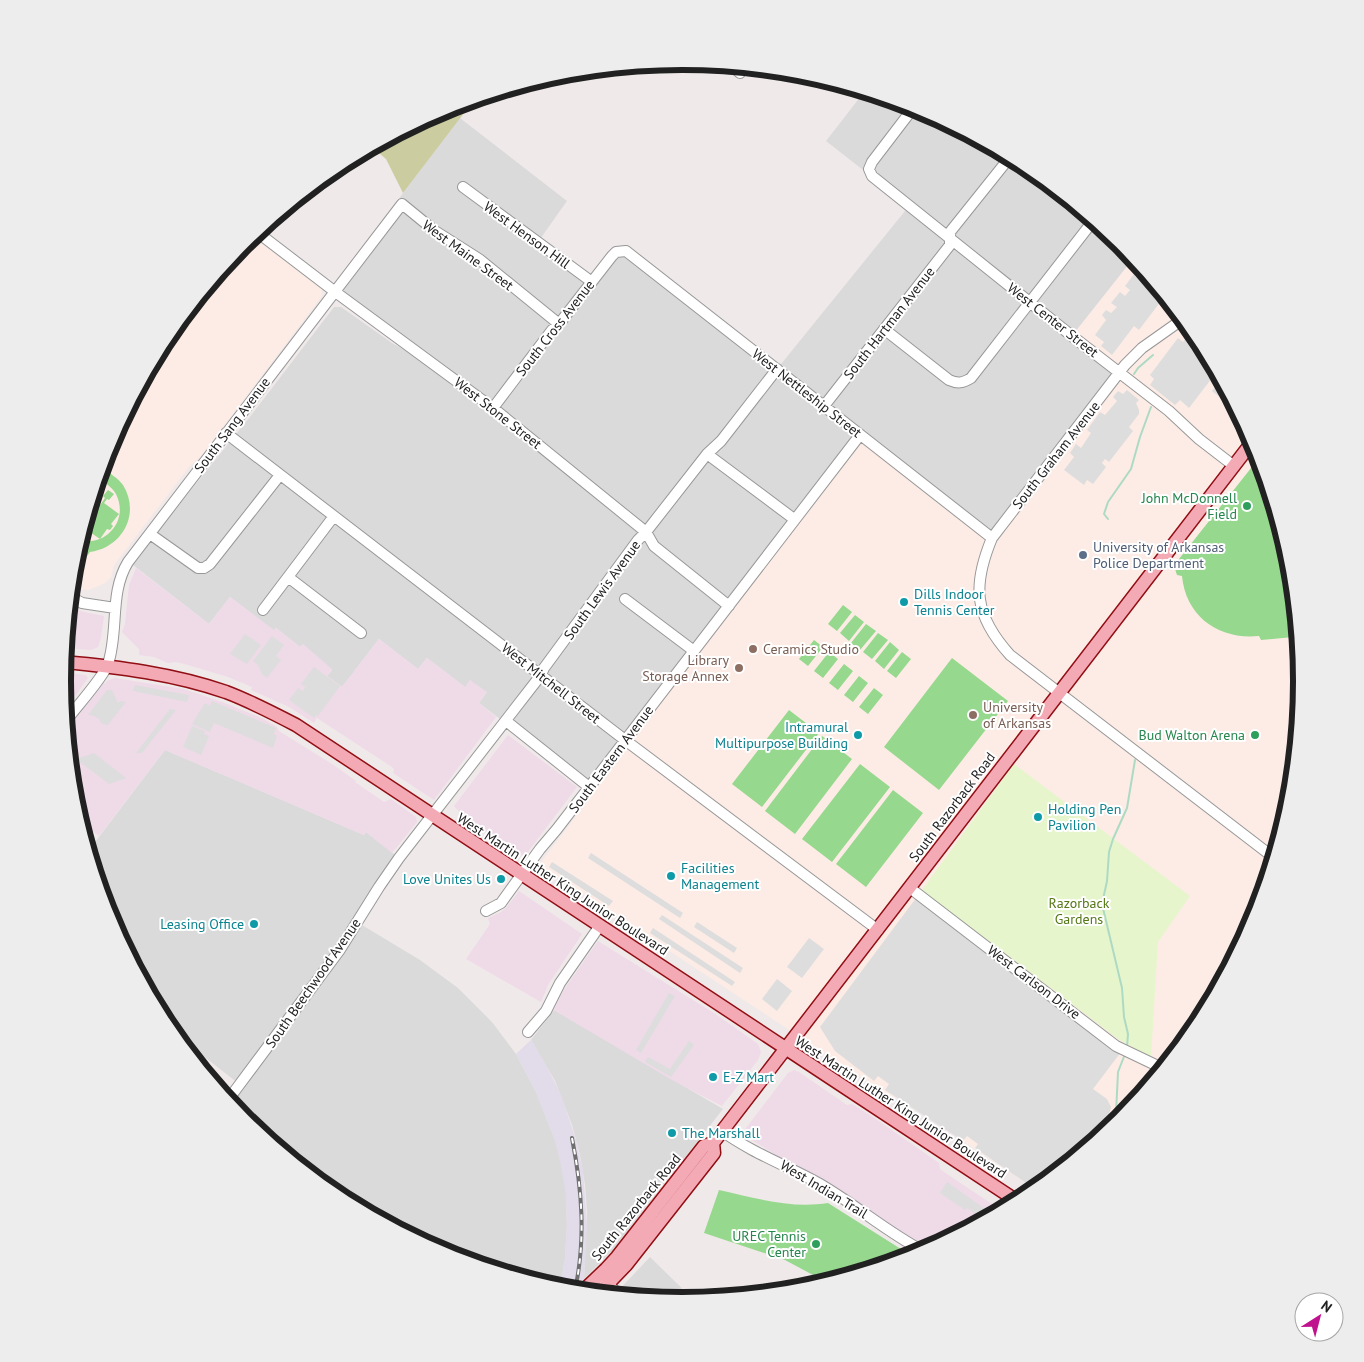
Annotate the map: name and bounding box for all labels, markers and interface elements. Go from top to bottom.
street label: West Henson Hill [480,198,574,272]
street label: West Maine Street [419,216,517,294]
street label: South Hartman Avenue [839,263,939,383]
street label: South Cross Avenue [512,276,598,380]
street label: West Center Street [1004,279,1102,361]
street label: West Nettleship Street [749,345,866,442]
street label: West Stone Street [451,373,546,453]
street label: South Sang Avenue [190,374,274,476]
street label: South Graham Avenue [1008,397,1104,513]
place label: John McDonnell Field [1141,489,1237,523]
marker: John McDonnell Field [1241,500,1253,512]
street label: South Lewis Avenue [560,537,644,643]
place label: University of Arkansas Police Department [1093,538,1224,572]
marker: University of Arkansas Police Department [1077,549,1089,561]
place label: Dills Indoor Tennis Center [914,585,995,619]
marker: Dills Indoor Tennis Center [898,596,910,608]
street label: West Mitchell Street [498,639,604,727]
place label: Ceramics Studio [763,640,859,658]
marker: Ceramics Studio [747,643,759,655]
place label: Library Storage Annex [642,651,729,685]
marker: Library Storage Annex [733,662,745,674]
place label: University of Arkansas [983,698,1051,732]
street label: South Eastern Avenue [565,702,657,816]
marker: University of Arkansas [967,709,979,721]
place label: Intramural Multipurpose Building [715,718,848,752]
place label: Bud Walton Arena [1139,726,1245,744]
marker: Intramural Multipurpose Building [852,729,864,741]
marker: Bud Walton Arena [1249,729,1261,741]
street label: South Razorback Road [905,749,999,865]
place label: Holding Pen Pavilion [1048,800,1121,834]
street label: West Martin Luther King Junior Boulevard [454,809,672,959]
marker: Holding Pen Pavilion [1032,811,1044,823]
place label: Facilities Management [681,859,759,893]
place label: Love Unites Us [403,870,491,888]
marker: Facilities Management [665,870,677,882]
marker: Love Unites Us [495,873,507,885]
park label: Razorback Gardens [1049,894,1110,928]
place label: Leasing Office [160,915,244,933]
street label: South Beechwood Avenue [261,915,365,1051]
marker: Leasing Office [248,918,260,930]
street label: West Carlson Drive [984,941,1084,1023]
street label: West Martin Luther King Junior Boulevard [792,1032,1010,1182]
place label: E-Z Mart [723,1068,774,1086]
marker: E-Z Mart [707,1071,719,1083]
place label: The Marshall [682,1124,760,1142]
marker: The Marshall [666,1127,678,1139]
street label: South Razorback Road [587,1150,685,1264]
street label: West Indian Trail [777,1156,871,1222]
place label: UREC Tennis Center [732,1227,806,1261]
marker: UREC Tennis Center [810,1238,822,1250]
north arrow [1294,1292,1344,1342]
text: N [1318,1296,1336,1316]

